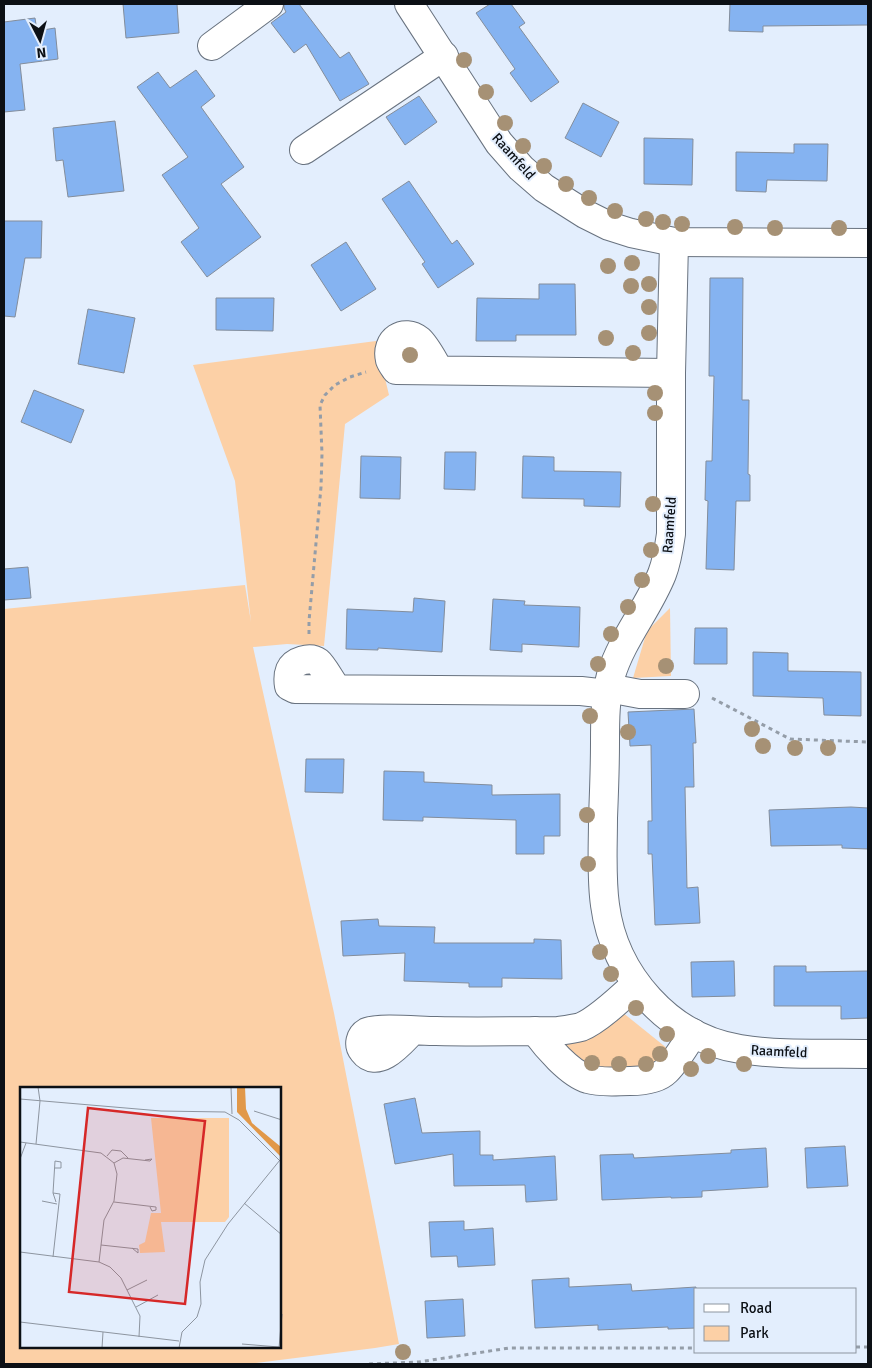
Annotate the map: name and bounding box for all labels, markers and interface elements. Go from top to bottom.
north arrow [15,15,65,65]
text: N [36,43,47,61]
street label: Raamfeld [488,130,539,183]
street label: Raamfeld [659,496,680,554]
street label: Raamfeld [750,1042,808,1061]
inset map [20,1087,281,1348]
legend [694,1288,857,1353]
text: Road [740,1299,772,1317]
text: Park [740,1324,769,1342]

